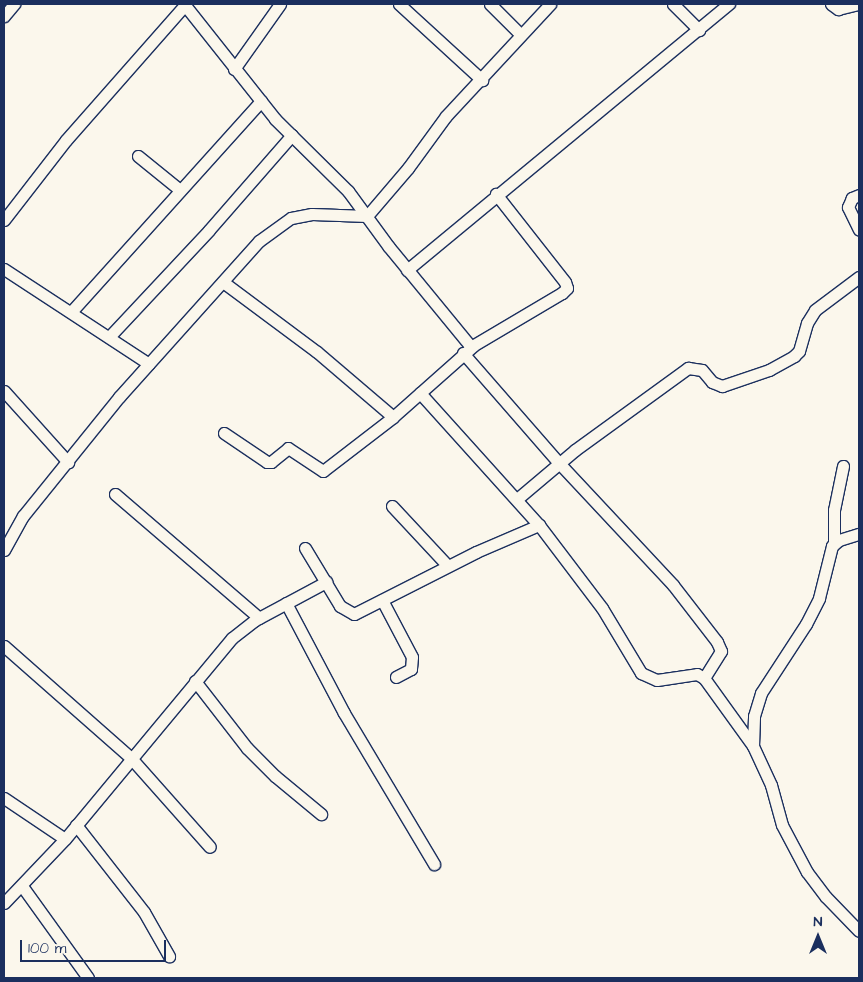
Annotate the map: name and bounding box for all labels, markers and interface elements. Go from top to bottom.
north arrow [793,912,843,962]
text: N [814,912,822,932]
scale bar [22,930,169,962]
text: 100 m [28,938,67,959]

